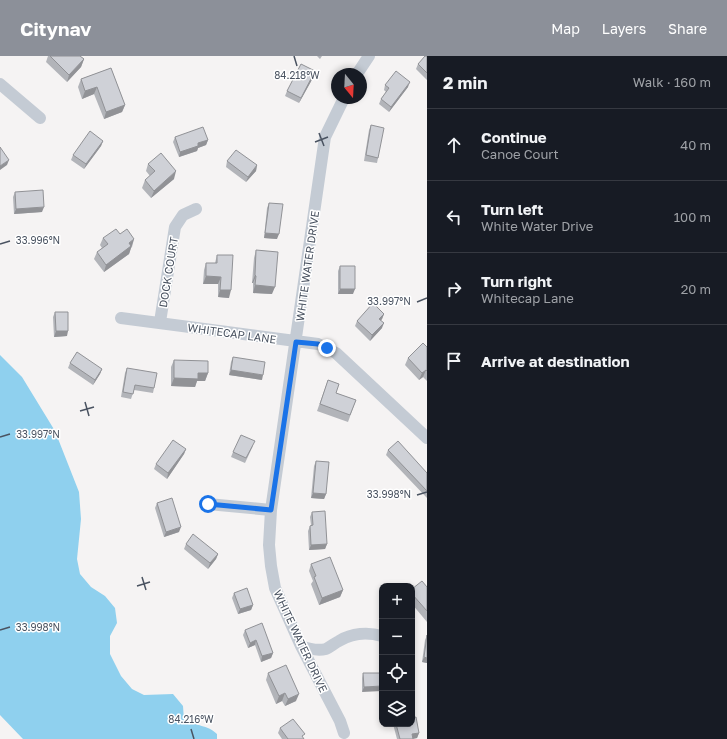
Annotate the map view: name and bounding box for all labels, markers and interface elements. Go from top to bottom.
text: Citynav [20,17,92,40]
text: Map [551,20,580,37]
text: Layers [602,20,646,37]
text: Share [668,20,707,37]
north arrow [331,68,367,104]
text: 84.218°W [274,69,320,81]
text: 2 min [443,72,487,93]
text: Walk · 160 m [633,74,711,90]
text: Continue [481,128,547,146]
icon: ahead [443,134,465,156]
text: 40 m [680,137,711,153]
text: Canoe Court [481,146,559,162]
text: Turn left [481,200,543,218]
icon: left [443,206,465,228]
text: 100 m [674,209,711,225]
street label: WHITE WATER DRIVE [293,210,321,322]
text: White Water Drive [481,218,593,234]
text: 33.996°N [16,234,60,246]
street label: DOCK COURT [156,235,180,308]
text: Turn right [481,272,552,290]
icon: right [443,278,465,300]
text: 20 m [681,281,711,297]
text: Whitecap Lane [481,290,574,306]
text: 33.997°N [367,295,411,307]
street label: WHITECAP LANE [187,320,277,346]
route end [318,339,336,357]
icon: arrive [443,350,465,372]
text: Arrive at destination [481,352,630,370]
text: 33.997°N [16,428,60,440]
text: 33.998°N [367,488,411,500]
route start [199,495,217,513]
map controls [379,583,415,727]
button: + [379,583,415,619]
street label: WHITE WATER DRIVE [272,588,331,695]
button: − [379,619,415,655]
text: 33.998°N [16,621,60,633]
button: locate [379,655,415,691]
button: layers [379,691,415,727]
text: 84.216°W [168,713,214,725]

